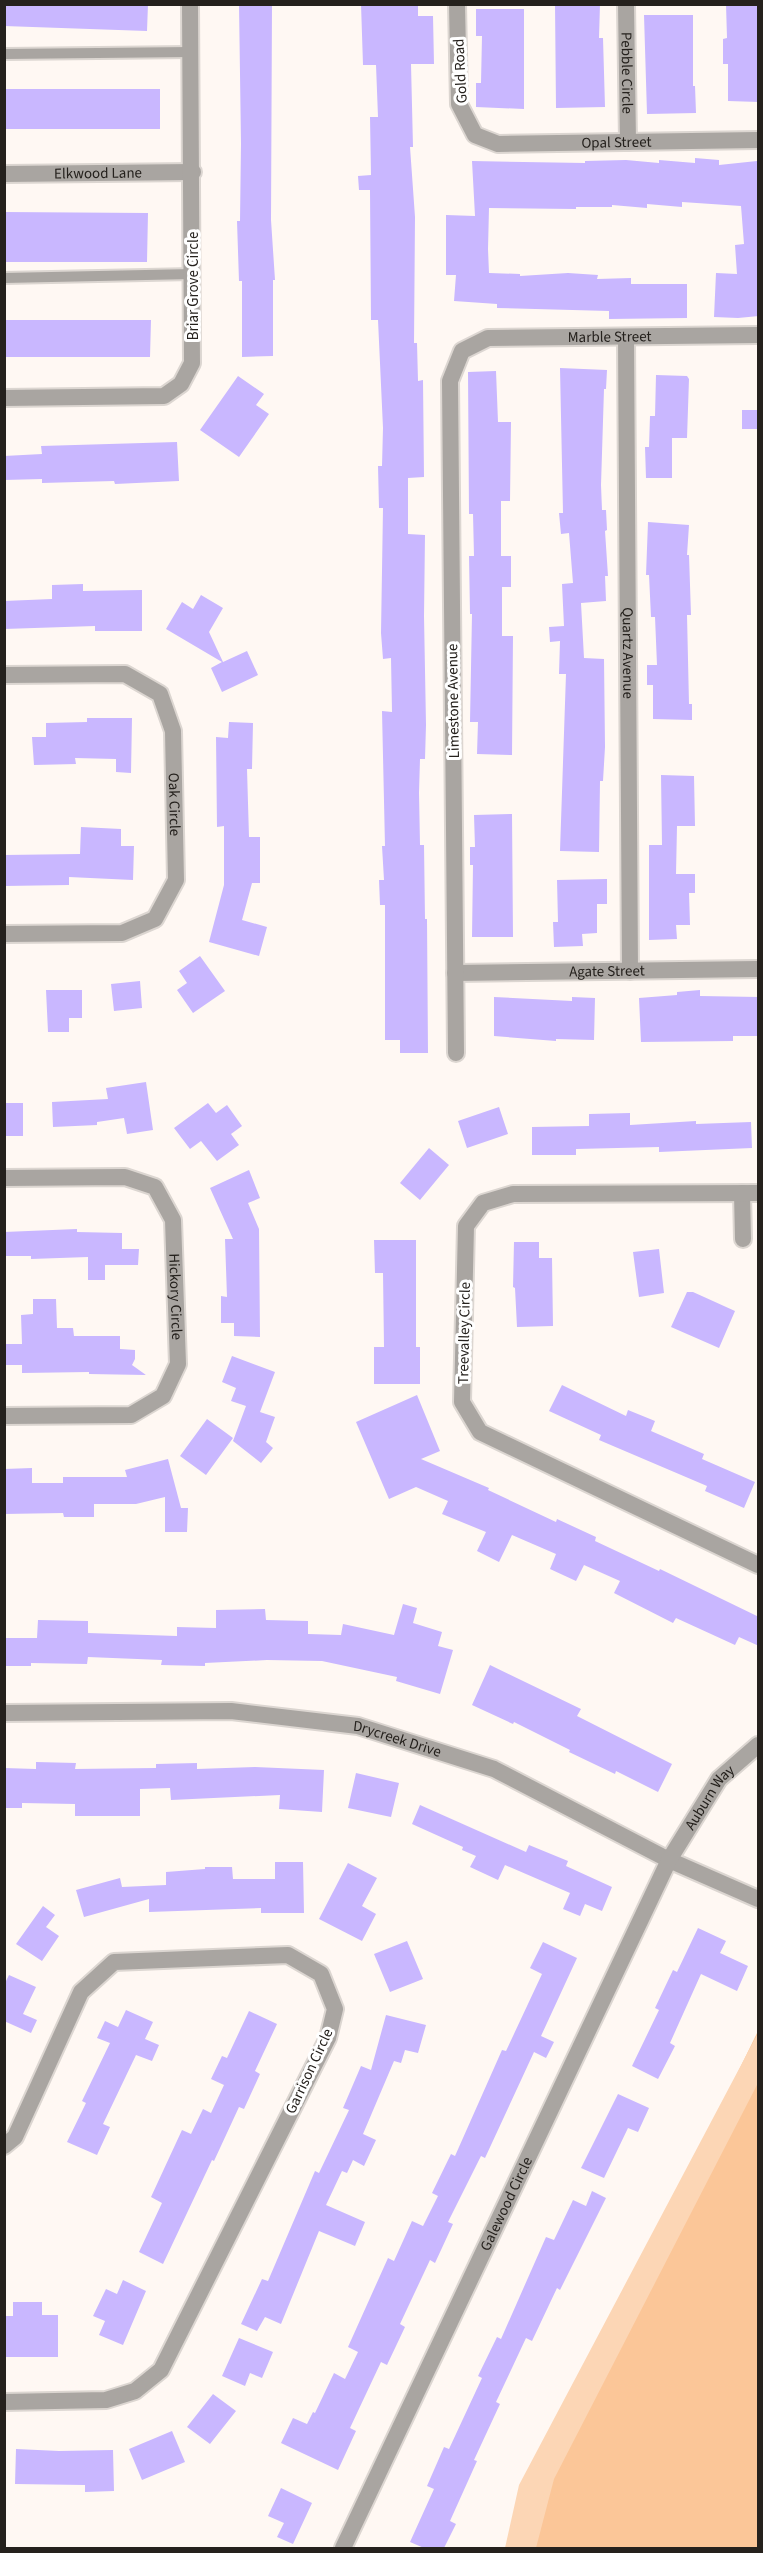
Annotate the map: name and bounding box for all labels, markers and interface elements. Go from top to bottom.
street label: Pebble Circle [615,32,638,114]
street label: Gold Road [448,38,473,104]
street label: Opal Street [581,132,652,154]
street label: Elkwood Lane [54,163,142,184]
street label: Briar Grove Circle [183,232,204,340]
street label: Marble Street [568,326,652,348]
street label: Quartz Avenue [617,607,638,699]
street label: Limestone Avenue [442,643,465,759]
street label: Oak Circle [163,773,185,836]
street label: Agate Street [569,960,645,982]
street label: Hickory Circle [163,1253,187,1340]
street label: Treevalley Circle [453,1282,476,1384]
street label: Drycreek Drive [352,1716,444,1763]
street label: Auburn Way [680,1760,739,1834]
street label: Garrison Circle [281,2025,338,2117]
street label: Galewood Circle [475,2153,538,2255]

